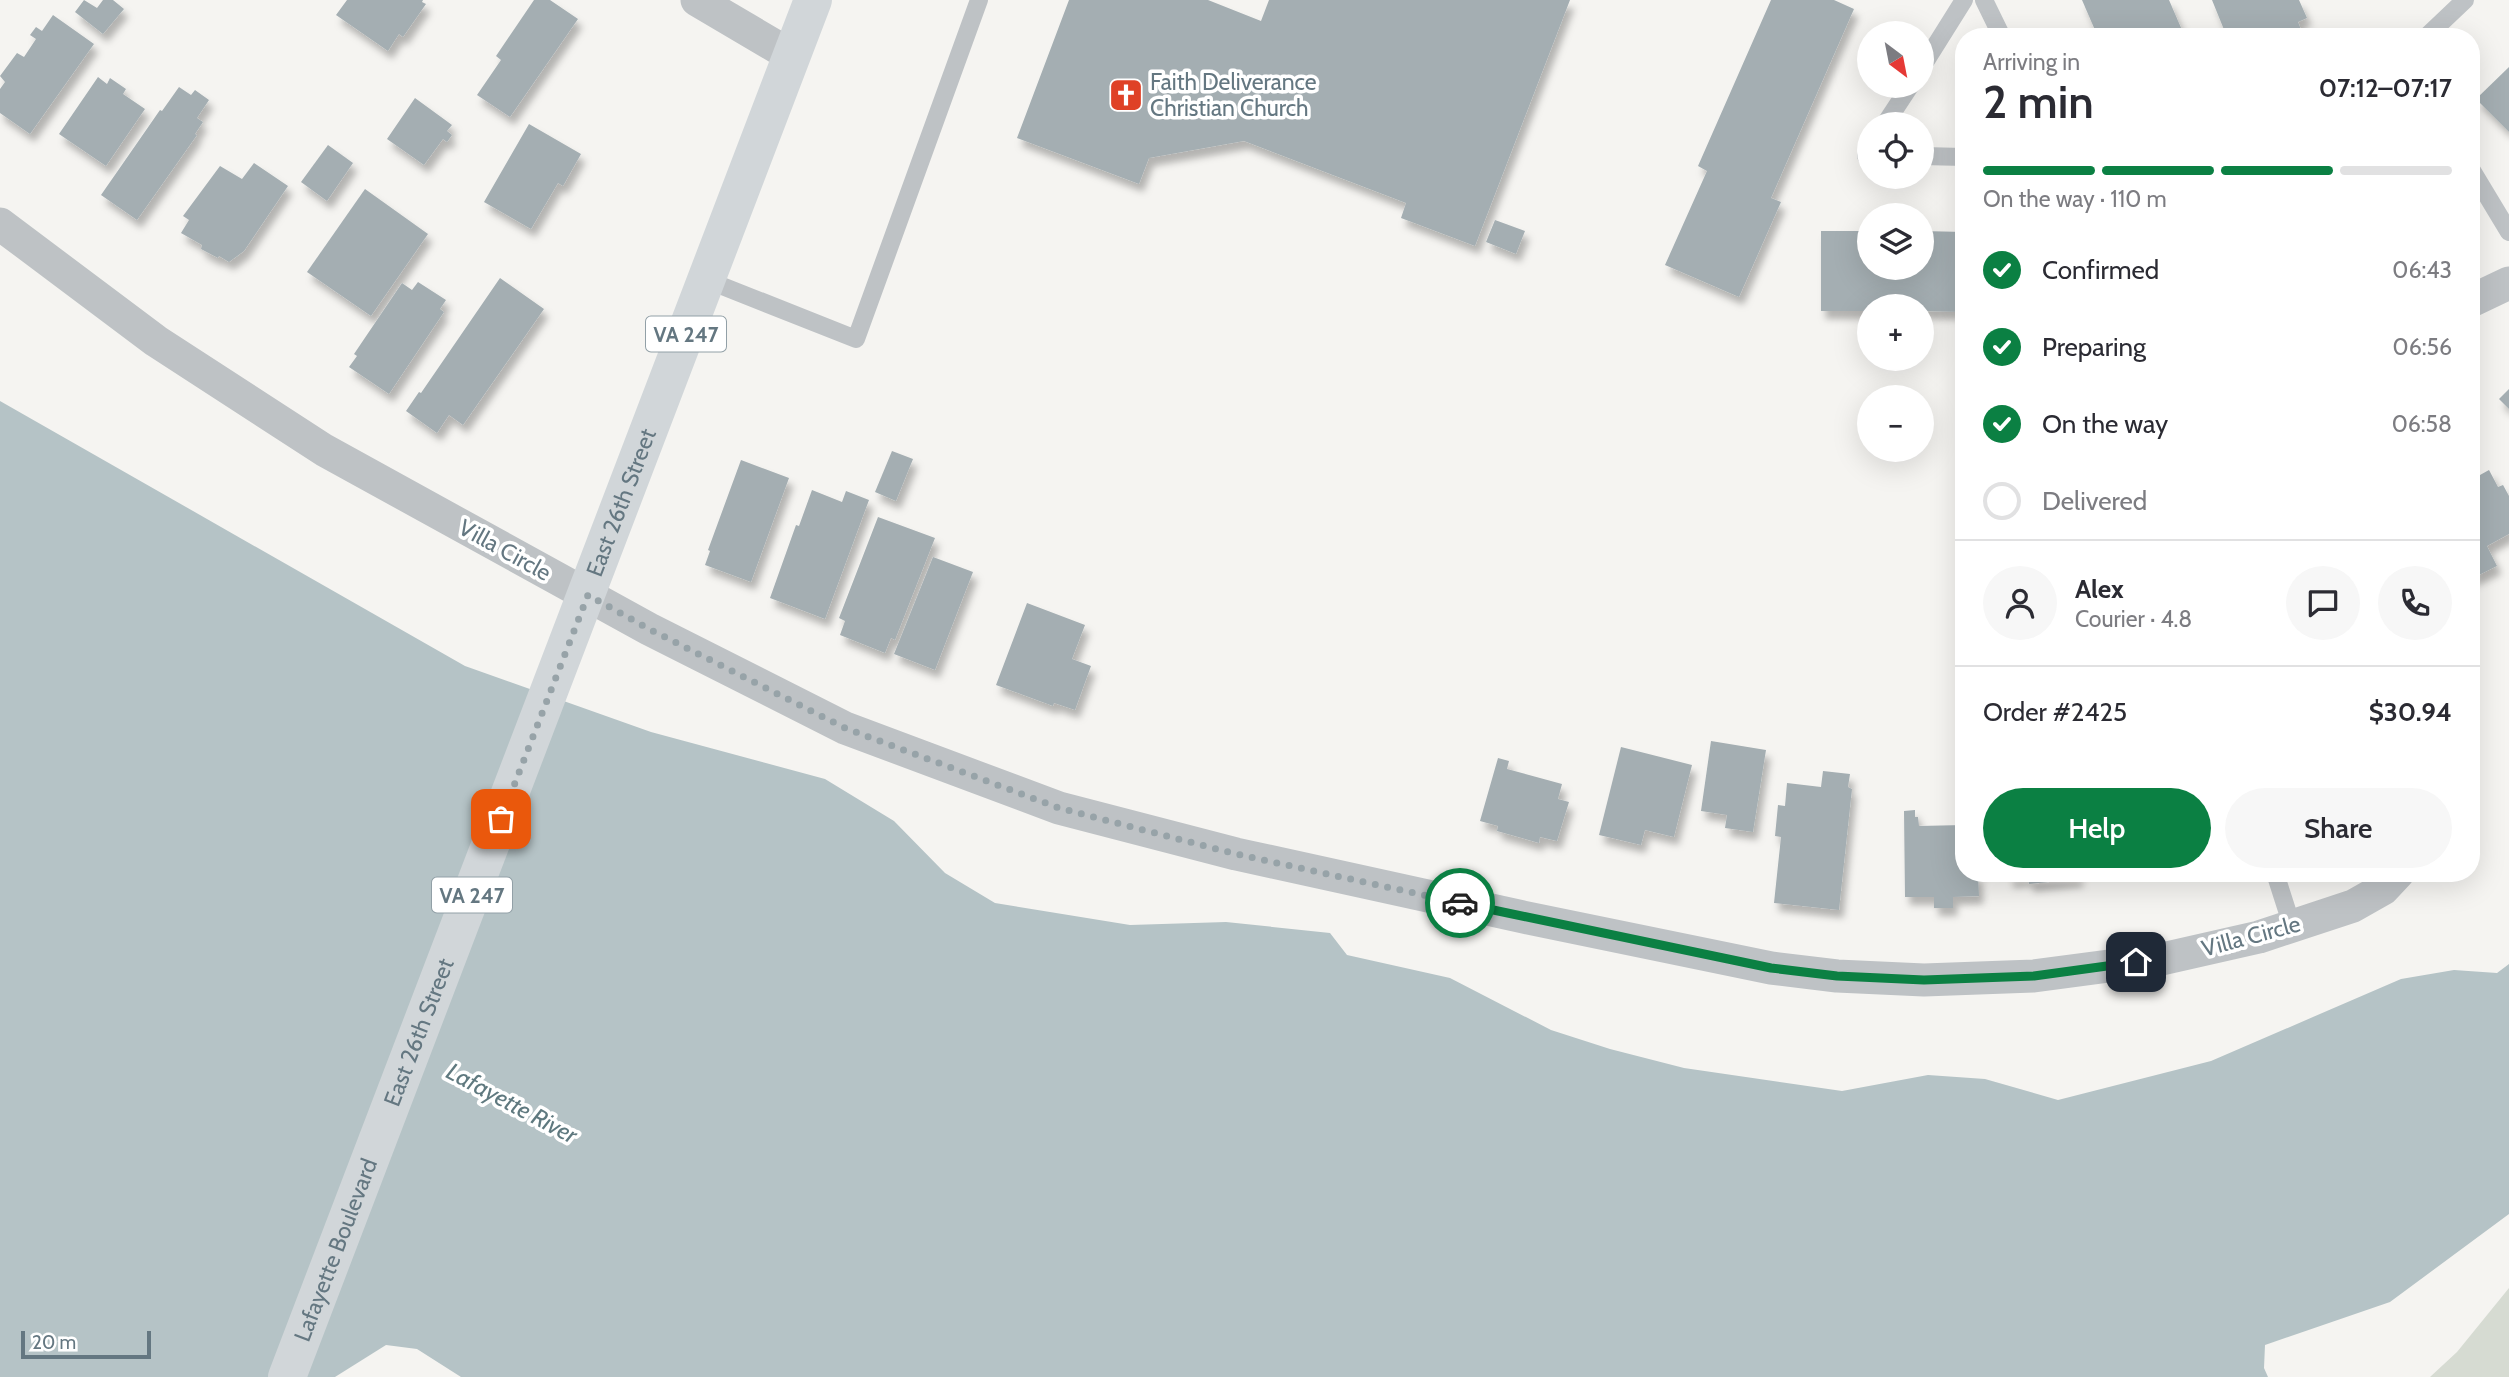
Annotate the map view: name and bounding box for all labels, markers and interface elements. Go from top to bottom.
north arrow [1857,21,1934,98]
map controls [1857,21,1934,462]
text: Arriving in [1983,48,2080,76]
place label: Faith Deliverance Christian Church [1150,68,1317,122]
text: 07:12–07:17 [2319,72,2452,104]
text: 2 min [1983,74,2094,130]
church icon: Faith Deliverance Christian Church [1107,76,1145,114]
button: locate [1857,112,1934,189]
text: On the way · 110 m [1983,185,2167,213]
button: layers [1857,203,1934,280]
icon: check [1983,251,2021,289]
text: Confirmed [2042,254,2159,286]
text: 06:43 [2392,256,2452,284]
button: + [1857,294,1934,371]
road number: VA 247 [646,316,726,352]
icon: check [1983,328,2021,366]
text: Preparing [2042,331,2146,363]
text: 06:56 [2393,333,2452,361]
button: − [1857,385,1934,462]
icon: check [1983,405,2021,443]
text: On the way [2042,408,2168,440]
text: 06:58 [2392,410,2452,438]
street label: East 26th Street [580,425,662,580]
text: Delivered [2042,485,2147,517]
street label: Villa Circle [454,513,556,587]
button: person [1983,566,2057,640]
button: chat [2286,566,2360,640]
button: phone [2378,566,2452,640]
text: Alex [2075,573,2124,605]
text: Courier · 4.8 [2075,605,2192,633]
text: Order #2425 [1983,696,2127,728]
text: $30.94 [2369,696,2452,728]
button: Help [1983,788,2211,868]
button: Share [2225,788,2452,868]
pin [471,789,531,849]
icon: bag [482,800,520,838]
courier [1425,868,1495,938]
road number: VA 247 [432,878,512,912]
icon: car [1441,884,1479,922]
street label: Villa Circle [2198,909,2304,963]
pin [2106,932,2166,992]
icon: home [2117,943,2155,981]
street label: East 26th Street [378,954,460,1110]
water label: Lafayette River [442,1056,584,1150]
street label: Lafayette Boulevard [288,1155,383,1345]
scale bar [21,1328,150,1360]
text: 20 m [32,1331,76,1354]

